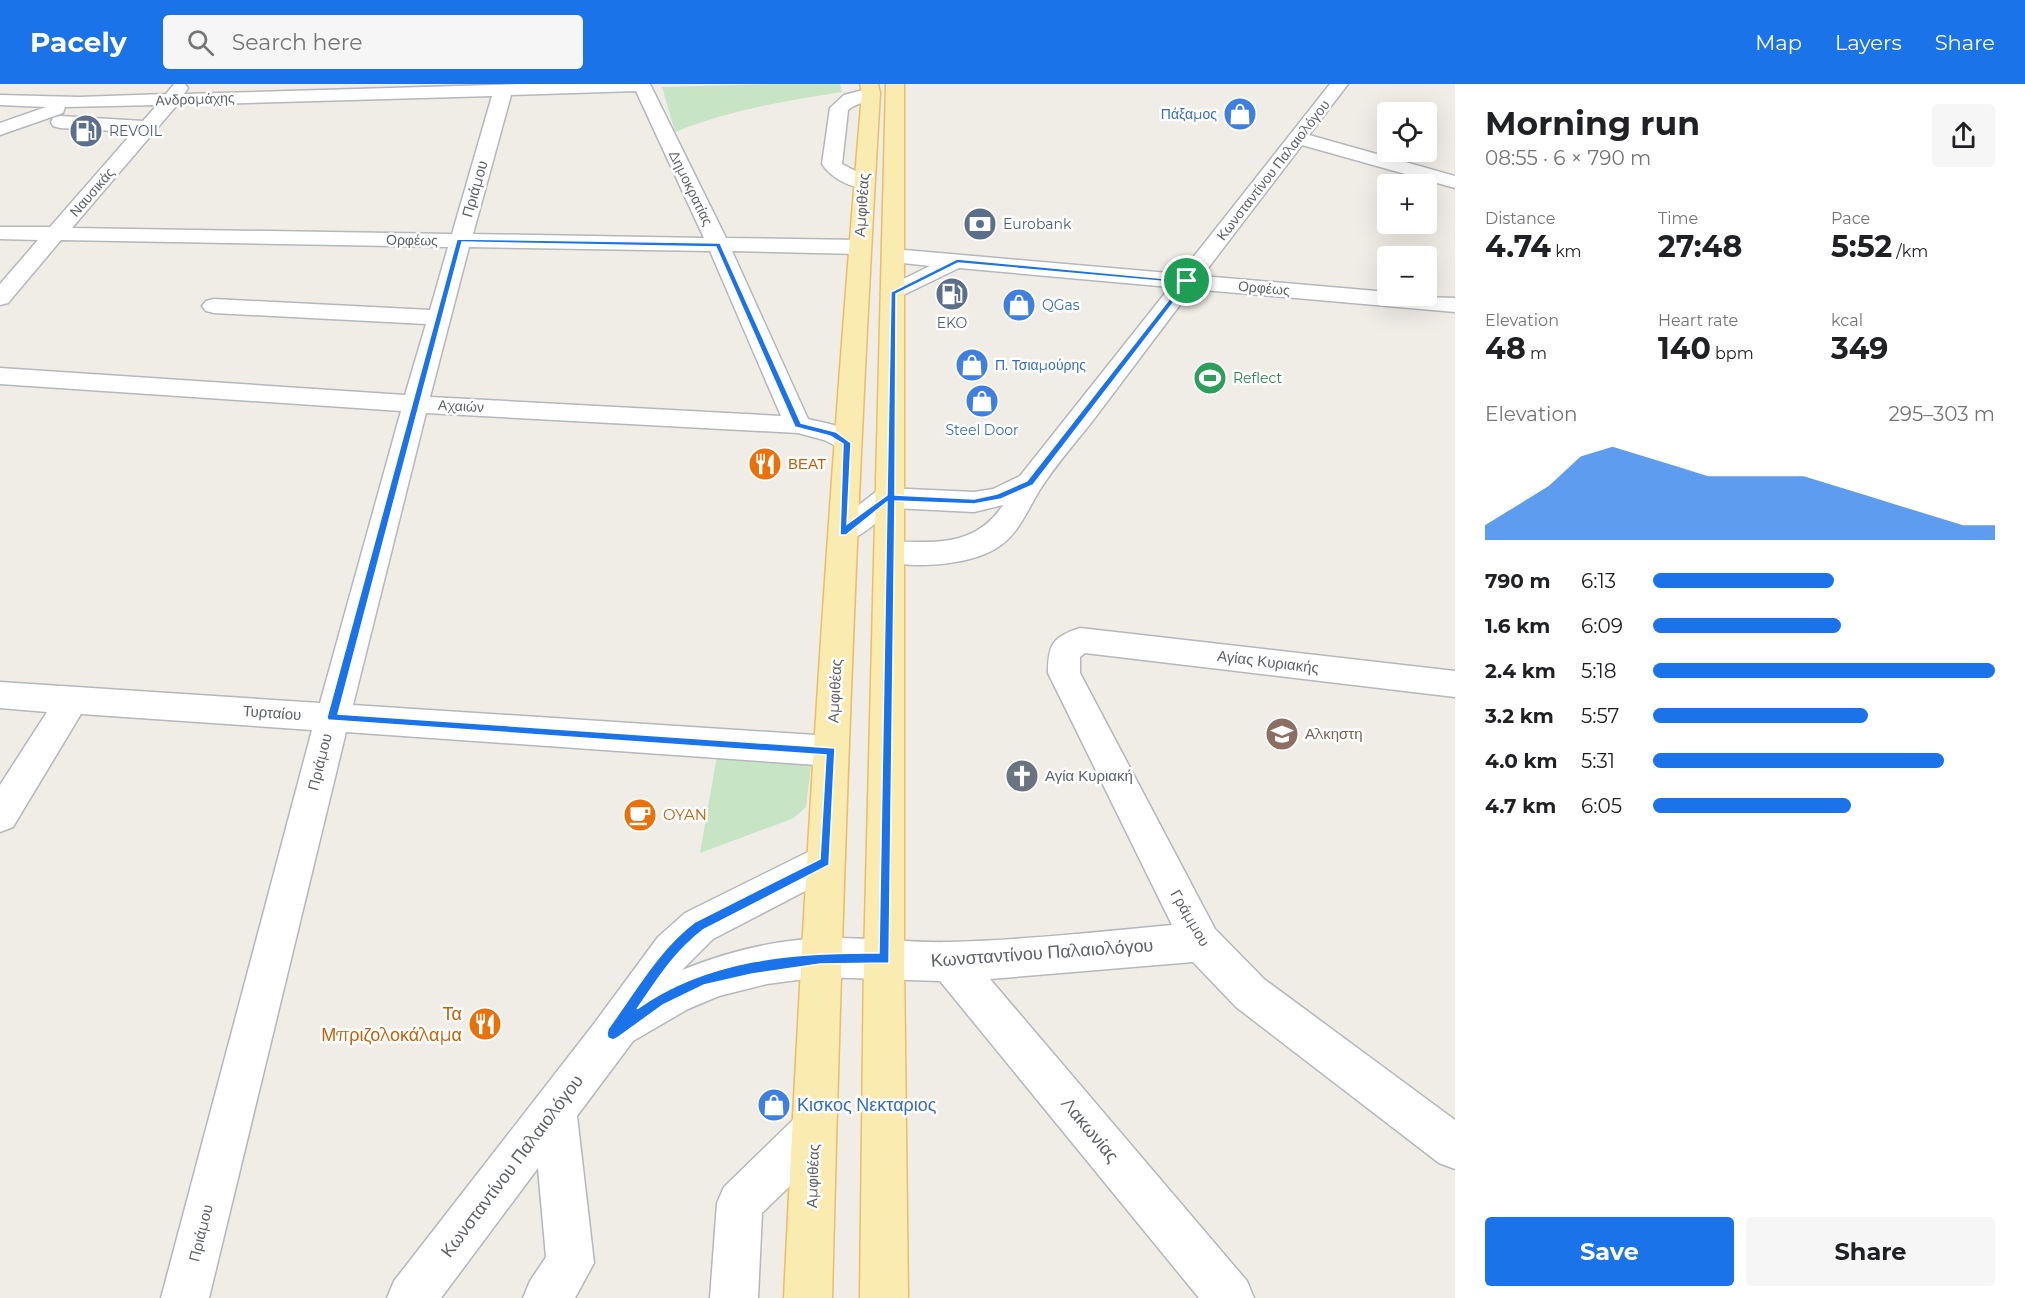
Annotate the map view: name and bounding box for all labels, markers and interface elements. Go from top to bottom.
search box [163,15,583,69]
text: Pacely [30,25,127,59]
icon: search [184,26,217,59]
text: Search here [232,29,363,56]
text: Map [1755,30,1802,55]
text: Layers [1835,30,1902,55]
text: Share [1935,30,1995,55]
street label: Ανδρομάχης [155,89,235,109]
street label: Κωνσταντίνου Παλαιολόγου [1212,96,1334,244]
shop icon: Πάξαμος [1222,96,1258,132]
map controls [1377,102,1437,306]
button: locate [1377,102,1437,162]
text: Morning run [1485,103,1700,143]
button: share [1932,104,1995,167]
place label: Πάξαμος [1161,105,1217,123]
fuel station icon: REVOIL [68,113,104,149]
place label: REVOIL [109,122,163,140]
text: 08:55 · 6 × 790 m [1485,146,1651,170]
street label: Δημοκρατίας [665,147,717,229]
street label: Πριάμου [457,158,492,219]
street label: Ναυσικάς [66,164,118,220]
street label: Αμφιθέας [850,172,873,238]
button: + [1377,174,1437,234]
bank icon: Eurobank [962,206,998,242]
text: Distance [1485,209,1555,228]
text: Time [1658,209,1698,228]
text: Pace [1831,209,1870,228]
place label: Eurobank [1003,215,1072,233]
text: 4.74 [1485,228,1551,265]
text: 27:48 [1658,228,1742,265]
text: 5:52 [1831,228,1892,265]
street label: Ορφέως [386,231,438,249]
text: km [1551,242,1582,261]
text: /km [1892,242,1928,261]
button: − [1377,246,1437,306]
pin [1161,255,1212,306]
icon: arrive [1170,264,1203,297]
fuel station icon: EKO [934,276,970,312]
street label: Ορφέως [1237,277,1291,299]
shop icon: QGas [1001,287,1037,323]
place label: QGas [1042,296,1080,314]
text: Elevation [1485,311,1559,330]
text: Heart rate [1658,311,1738,330]
text: kcal [1831,311,1863,330]
place label: EKO [937,314,968,332]
text: 48 [1485,330,1526,367]
text: 140 [1658,330,1711,367]
text: 349 [1831,330,1888,367]
text: m [1526,344,1547,363]
text: bpm [1711,344,1754,363]
shop icon: Π. Τσιαμούρης [954,347,990,383]
place label: Π. Τσιαμούρης [995,356,1086,374]
sports icon: Reflect [1192,360,1228,396]
place label: Reflect [1233,369,1283,387]
shop icon: Steel Door [964,383,1000,419]
street label: Αχαιών [438,396,484,416]
text: Elevation [1485,402,1577,426]
text: 295–303 m [1888,402,1995,426]
place label: Steel Door [945,421,1019,439]
restaurant icon: ΒΕΑΤ [747,446,783,482]
place label: ΒΕΑΤ [788,454,826,473]
text: 790 m [1485,569,1550,593]
text: 6:13 [1581,569,1616,593]
text: 1.6 km [1485,614,1550,638]
text: 6:09 [1581,614,1623,638]
street label: Αγίας Κυριακής [1216,646,1320,677]
street label: Αμφιθέας [823,658,846,724]
text: 2.4 km [1485,659,1556,683]
text: 5:18 [1581,659,1617,683]
street label: Τυρταίου [242,701,302,724]
text: 3.2 km [1485,704,1554,728]
text: 5:57 [1581,704,1619,728]
school or university icon: Αλκηστη [1264,716,1300,752]
place label: Αλκηστη [1305,724,1363,743]
street label: Πριάμου [303,731,336,792]
text: 4.0 km [1485,749,1557,773]
text: 5:31 [1581,749,1615,773]
church icon: Αγία Κυριακή [1004,758,1040,794]
place label: Αγία Κυριακή [1045,766,1133,785]
text: 4.7 km [1485,794,1556,818]
text: 6:05 [1581,794,1622,818]
cafe icon: OYAN [622,797,658,833]
place label: OYAN [663,805,707,824]
street label: Γράμμου [1167,886,1214,950]
street label: Κωνσταντίνου Παλαιολόγου [930,934,1154,972]
place label: Τα Μπριζολοκάλαμα [321,1003,462,1046]
restaurant icon: Τα Μπριζολοκάλαμα [467,1006,503,1042]
street label: Κωνσταντίνου Παλαιολόγου [436,1070,588,1262]
shop icon: Κισκος Νεκταριος [756,1087,792,1123]
street label: Λακωνίας [1057,1093,1124,1167]
place label: Κισκος Νεκταριος [797,1094,937,1116]
street label: Αμφιθέας [802,1144,823,1208]
street label: Πριάμου [184,1202,217,1263]
button: Save [1485,1217,1734,1286]
button: Share [1746,1217,1995,1286]

